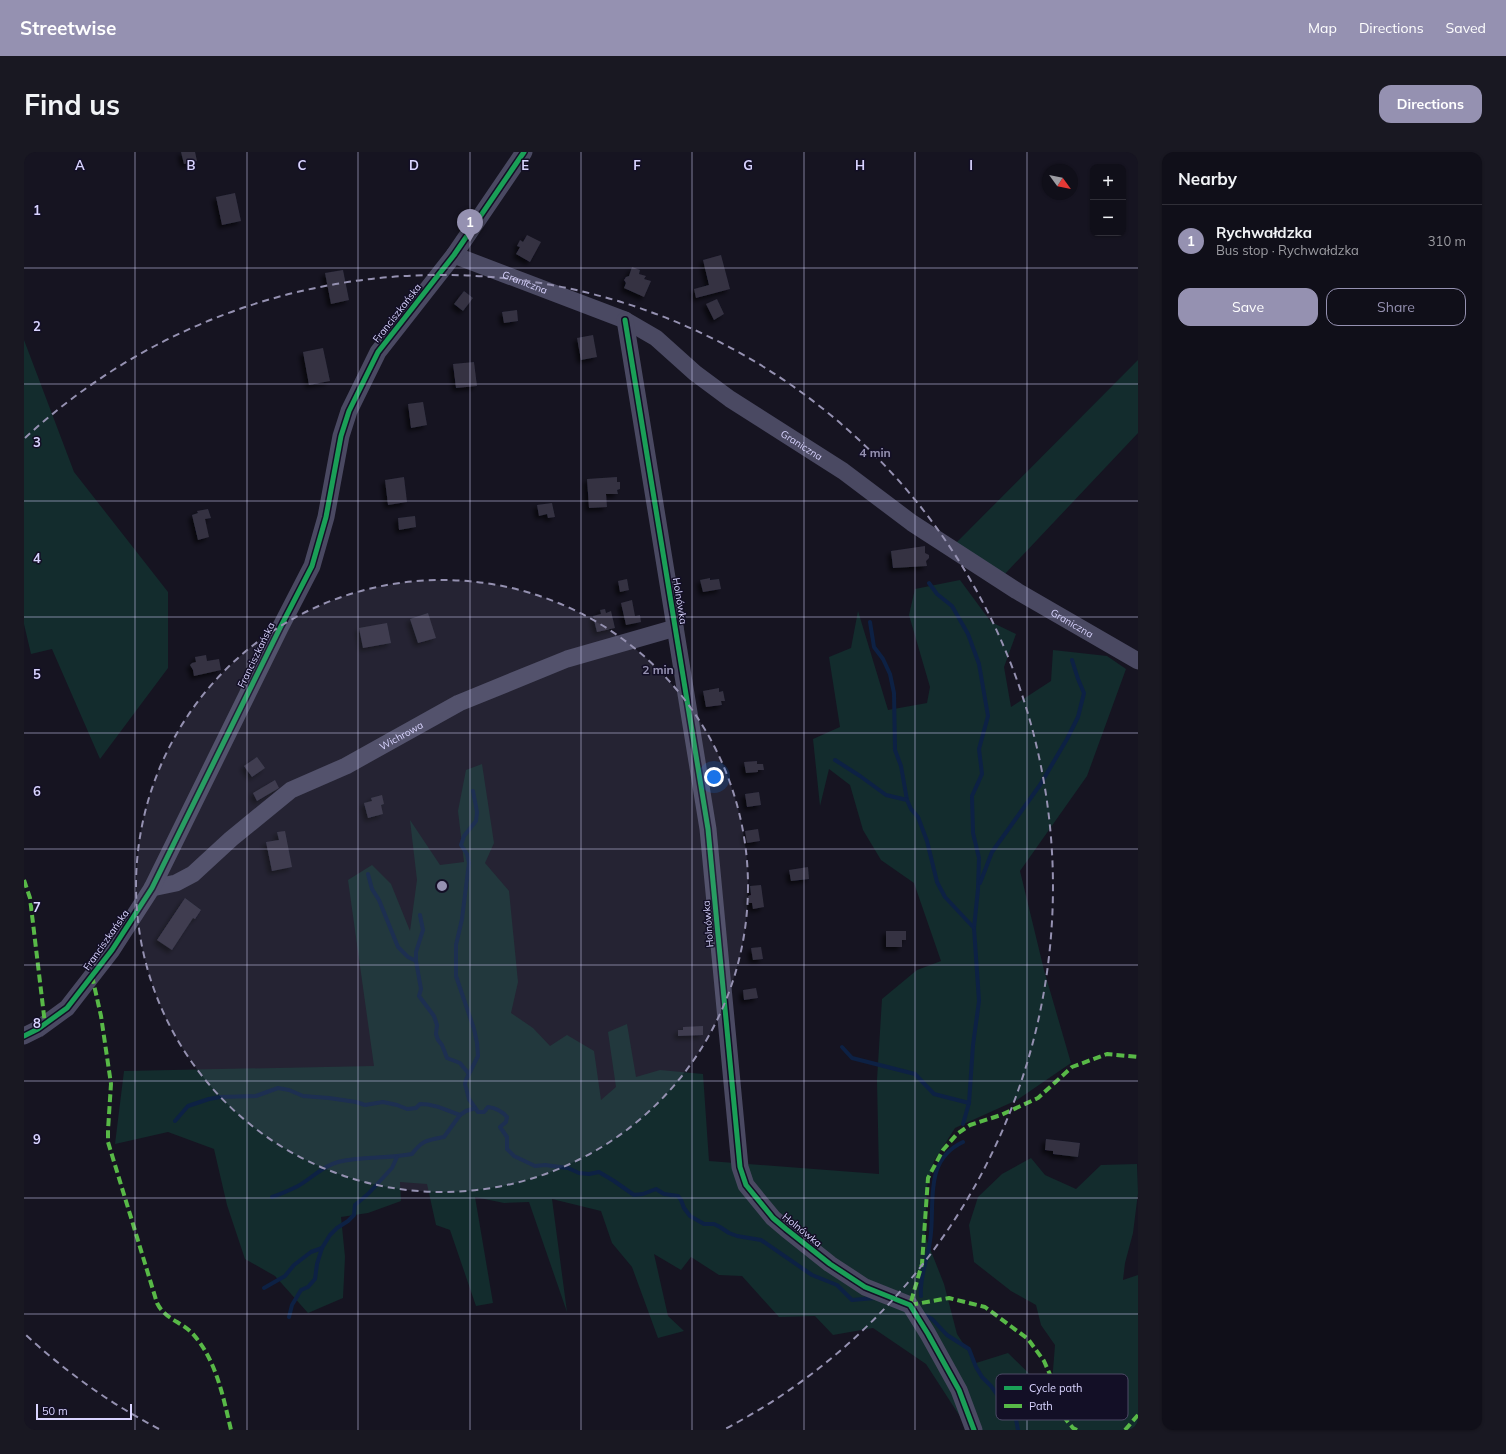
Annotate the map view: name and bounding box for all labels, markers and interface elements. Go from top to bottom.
text: Streetwise [20,16,116,40]
text: Map [1308,19,1337,37]
text: Directions [1359,19,1424,37]
text: Saved [1446,19,1486,37]
button: Directions [1379,85,1482,123]
text: Find us [24,87,120,122]
text: A [75,157,85,173]
text: B [187,157,196,173]
text: C [298,157,307,173]
text: D [409,157,419,173]
text: E [521,157,529,173]
text: F [633,157,641,173]
text: G [743,157,753,173]
text: H [855,157,865,173]
text: I [969,157,973,173]
north arrow [1042,164,1078,200]
map controls [1090,164,1126,236]
button: + [1090,164,1126,200]
text: Nearby [1178,168,1237,189]
button: − [1090,200,1126,236]
text: 1 [33,202,41,218]
pin: 1 [457,209,483,242]
text: Rychwałdzka [1216,223,1312,242]
text: 1 [1187,233,1195,249]
text: 310 m [1428,233,1466,249]
text: Bus stop · Rychwałdzka [1216,242,1359,258]
street label: Graniczna [501,268,549,296]
street label: Franciszkańska [370,281,424,345]
button: Save [1178,288,1318,326]
button: Share [1326,288,1466,326]
text: 2 [33,318,41,334]
street label: Graniczna [778,427,825,463]
text: 3 [33,434,41,450]
text: 4 min [859,445,891,460]
text: 4 [33,550,41,566]
street label: Holnówka [670,577,690,625]
street label: Graniczna [1048,605,1096,640]
street label: Franciszkańska [235,620,277,690]
text: 2 min [642,662,674,677]
text: 5 [33,666,41,682]
street label: Wichrowa [377,718,425,753]
your location [704,767,724,787]
text: 6 [33,783,41,799]
centre of rings [435,879,449,893]
text: 7 [33,899,41,915]
street label: Holnówka [699,900,717,948]
street label: Franciszkańska [80,907,132,973]
text: 8 [33,1015,41,1031]
text: 9 [33,1131,41,1147]
street label: Holnówka [780,1210,824,1250]
legend [996,1374,1128,1420]
text: Cycle path [1029,1381,1082,1395]
text: Path [1029,1399,1053,1413]
scale bar [36,1402,132,1421]
text: 50 m [42,1404,68,1418]

